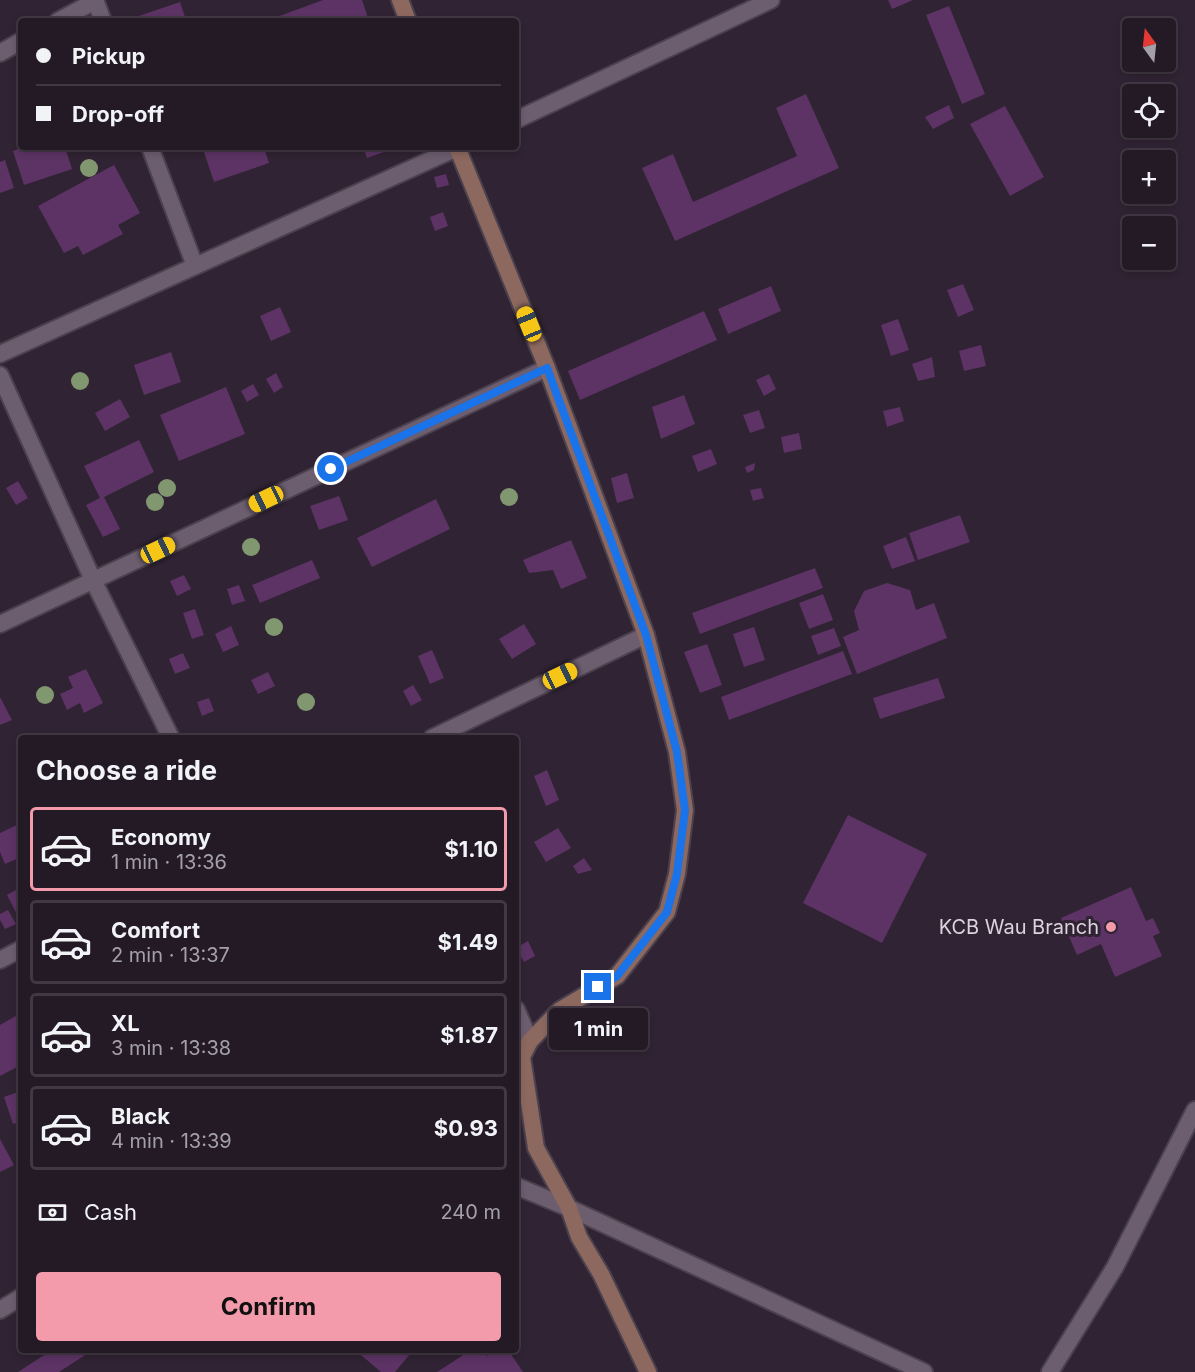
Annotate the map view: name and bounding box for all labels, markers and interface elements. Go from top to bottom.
north arrow [1122,18,1176,72]
map controls [1122,18,1176,270]
text: Pickup [72,43,146,69]
button: locate [1122,84,1176,138]
text: Drop-off [72,101,164,127]
button: + [1122,150,1176,204]
button: − [1122,216,1176,270]
car [514,304,544,344]
route start [317,455,344,482]
car [246,483,286,515]
car [138,534,178,566]
car [540,660,580,692]
text: Choose a ride [36,754,217,787]
icon: car [39,822,93,876]
text: Economy [111,824,211,850]
text: $1.10 [444,836,498,862]
text: 1 min · 13:36 [111,850,227,874]
icon: car [39,915,93,969]
place label: KCB Wau Branch [939,915,1099,939]
text: Comfort [111,917,200,943]
marker: KCB Wau Branch [1104,920,1118,934]
text: $1.49 [438,929,498,955]
text: 2 min · 13:37 [111,943,230,967]
route end [584,973,611,1000]
icon: car [39,1008,93,1062]
callout: 1 min [548,1008,648,1050]
text: XL [111,1010,140,1036]
text: 1 min [574,1017,623,1041]
text: $1.87 [440,1022,498,1048]
text: 3 min · 13:38 [111,1036,231,1060]
icon: car [39,1101,93,1155]
text: Black [111,1103,170,1129]
text: $0.93 [434,1115,498,1141]
text: 4 min · 13:39 [111,1129,232,1153]
icon: cash [36,1196,69,1229]
text: Cash [84,1199,137,1225]
text: 240 m [440,1200,501,1224]
button: Confirm [36,1272,501,1341]

